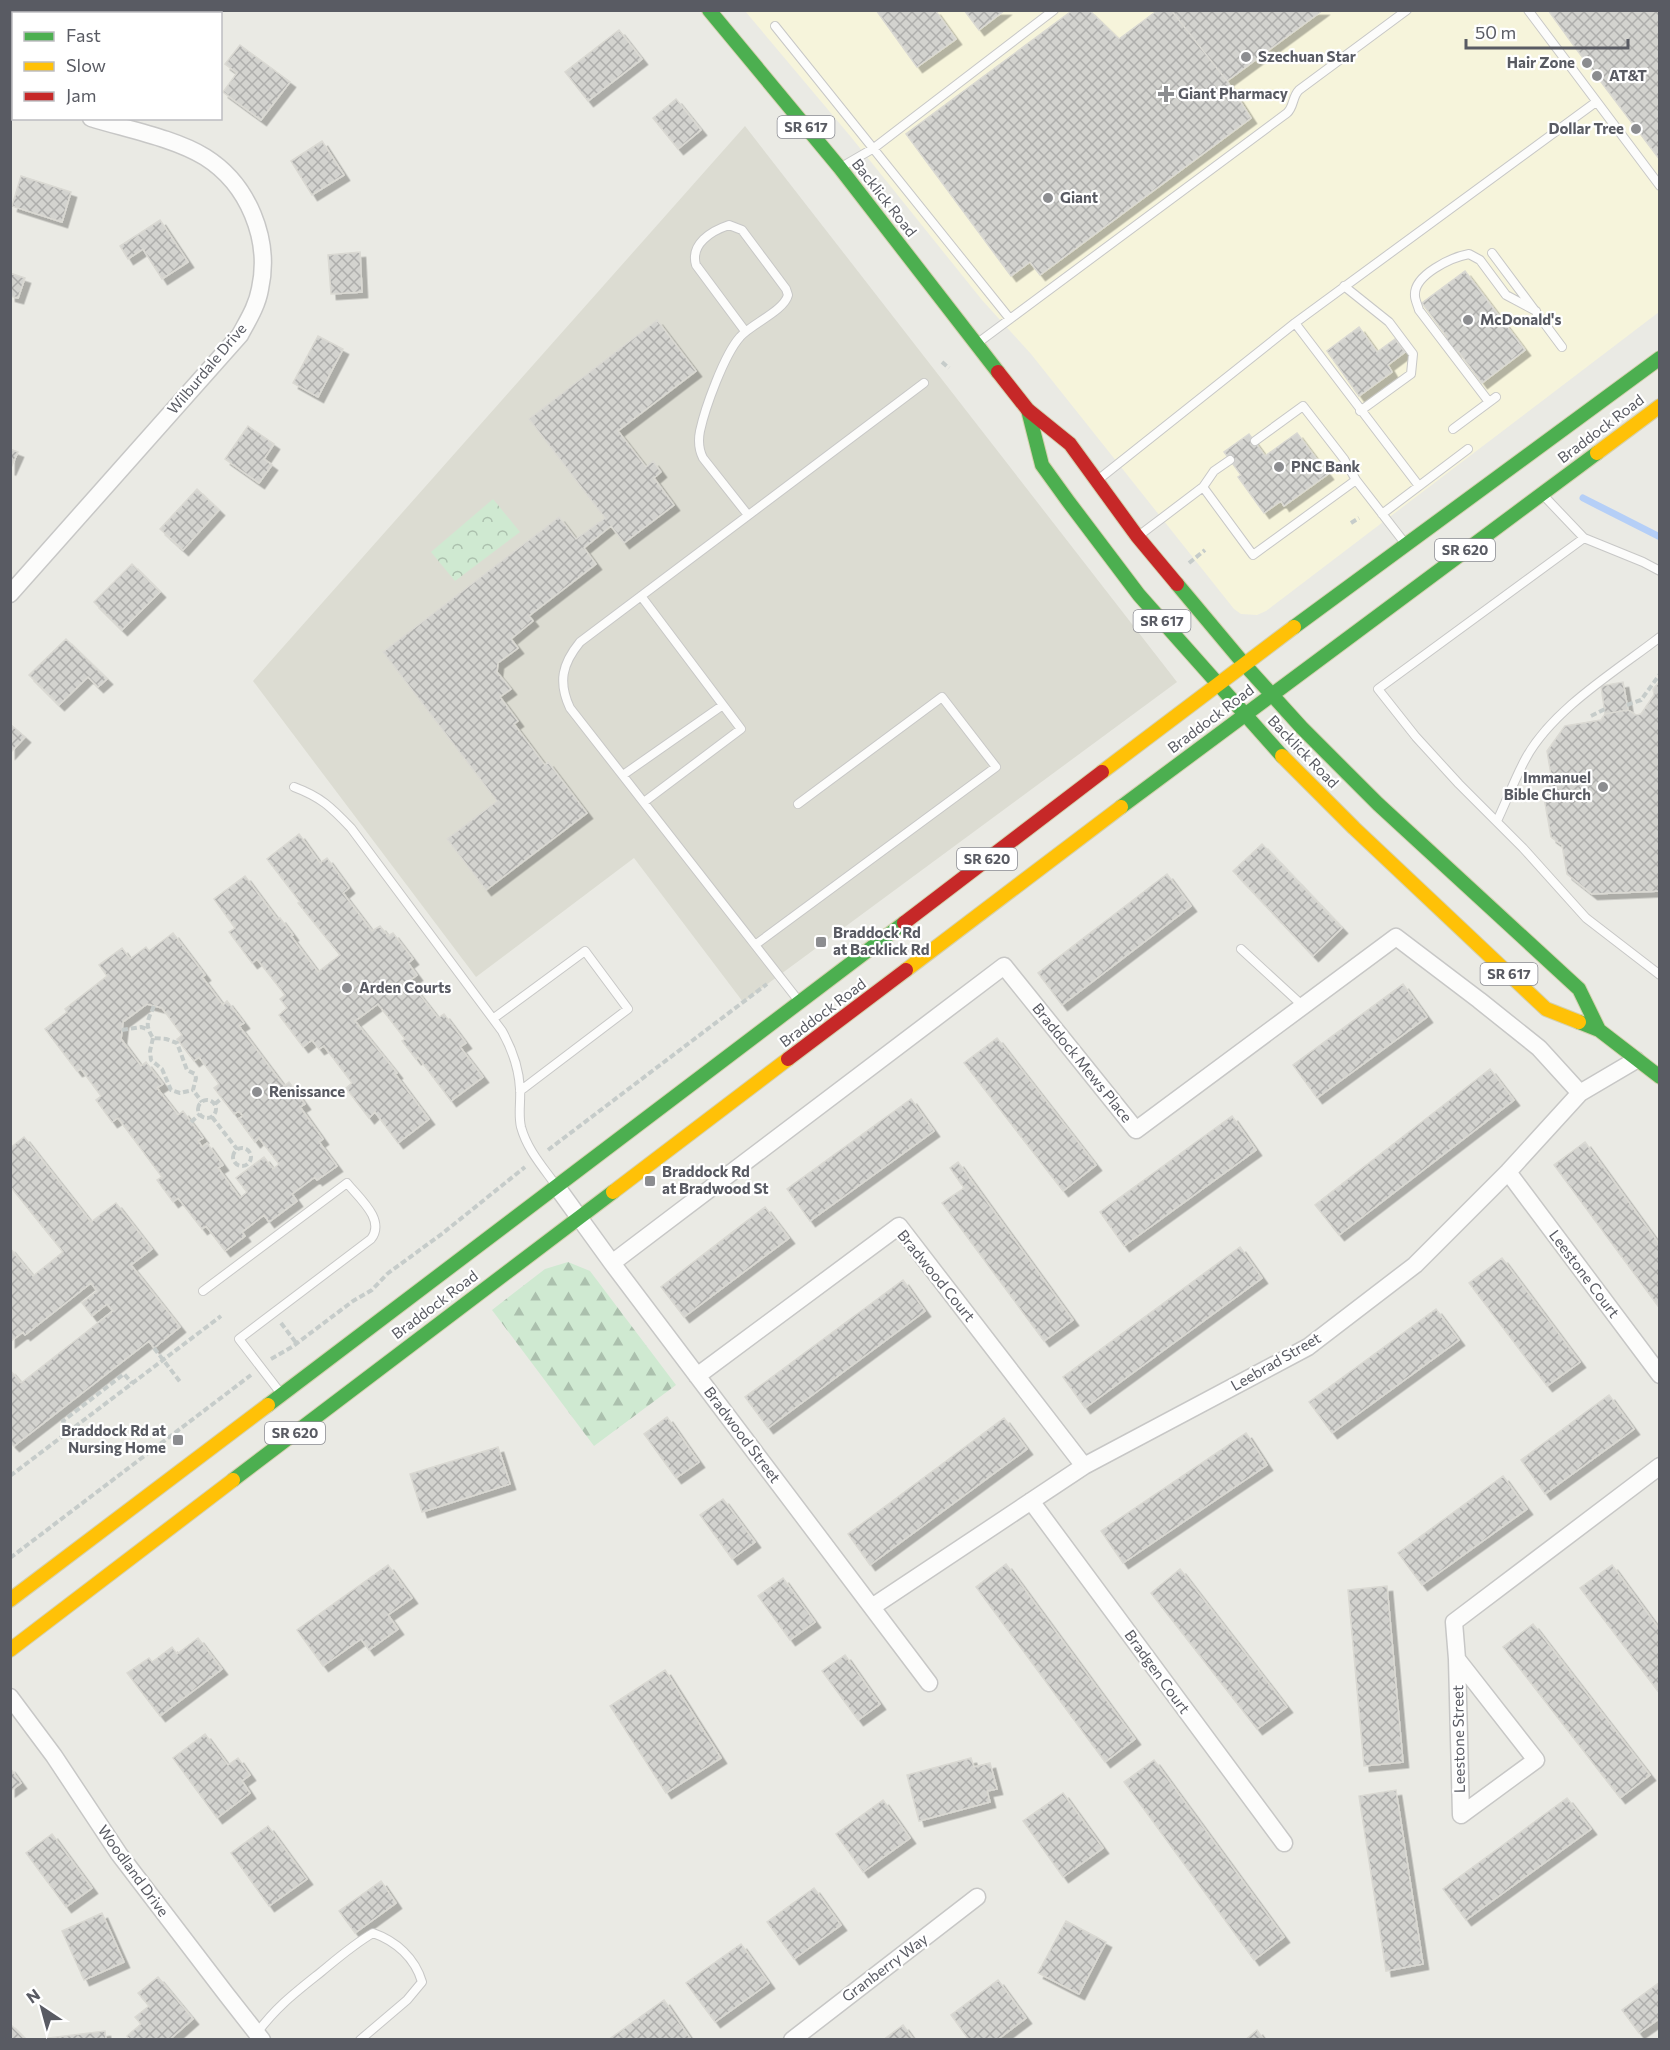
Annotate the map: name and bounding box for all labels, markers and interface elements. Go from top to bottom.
legend [12,12,222,120]
scale bar [1466,12,1628,50]
text: 50 m [1475,21,1516,43]
text: Fast [66,24,101,46]
place label: Szechuan Star [1258,47,1356,65]
marker: Szechuan Star [1239,50,1253,64]
place label: Hair Zone [1507,53,1575,71]
text: Slow [66,54,106,76]
marker: Hair Zone [1580,56,1594,70]
place label: AT&T [1609,66,1647,84]
marker: AT&T [1590,69,1604,83]
text: Jam [66,84,96,106]
place label: Giant Pharmacy [1178,84,1289,102]
marker: Giant Pharmacy [1159,87,1173,101]
road number: SR 617 [778,116,834,138]
place label: Dollar Tree [1548,119,1624,137]
marker: Dollar Tree [1629,122,1643,136]
street label: Backlick Road [849,155,921,240]
place label: Giant [1060,188,1098,206]
marker: Giant [1041,191,1055,205]
place label: McDonald's [1480,310,1561,328]
marker: McDonald's [1461,313,1475,327]
street label: Wilburdale Drive [163,319,250,418]
street label: Braddock Road [1554,390,1647,466]
place label: PNC Bank [1291,457,1361,475]
marker: PNC Bank [1272,460,1286,474]
road number: SR 620 [1435,539,1495,561]
road number: SR 617 [1134,610,1190,632]
street label: Braddock Road [1164,680,1257,756]
street label: Backlick Road [1265,711,1343,791]
place label: Immanuel Bible Church [1504,768,1591,803]
marker: Immanuel Bible Church [1596,780,1610,794]
road number: SR 620 [957,848,1017,870]
place label: Braddock Rd at Backlick Rd [833,923,929,958]
marker: Braddock Rd at Backlick Rd [814,935,828,949]
road number: SR 617 [1480,963,1538,985]
street label: Braddock Road [776,974,869,1050]
place label: Arden Courts [359,978,451,996]
marker: Arden Courts [340,981,354,995]
street label: Braddock Mews Place [1029,999,1136,1126]
place label: Renissance [269,1082,345,1100]
marker: Renissance [250,1085,264,1099]
place label: Braddock Rd at Bradwood St [662,1162,769,1197]
marker: Braddock Rd at Bradwood St [643,1174,657,1188]
street label: Bradwood Court [894,1226,979,1325]
street label: Leestone Court [1546,1226,1624,1321]
street label: Braddock Road [388,1266,481,1342]
street label: Leebrad Street [1227,1328,1324,1394]
street label: Bradwood Street [701,1383,785,1486]
place label: Braddock Rd at Nursing Home [61,1421,166,1456]
road number: SR 620 [265,1422,325,1444]
marker: Braddock Rd at Nursing Home [171,1433,185,1447]
street label: Bradgen Court [1121,1626,1194,1717]
street label: Leestone Street [1448,1685,1468,1793]
street label: Woodland Drive [95,1821,173,1920]
street label: Granberry Way [838,1929,931,2005]
north arrow [12,1978,72,2038]
text: N [22,1984,43,2007]

